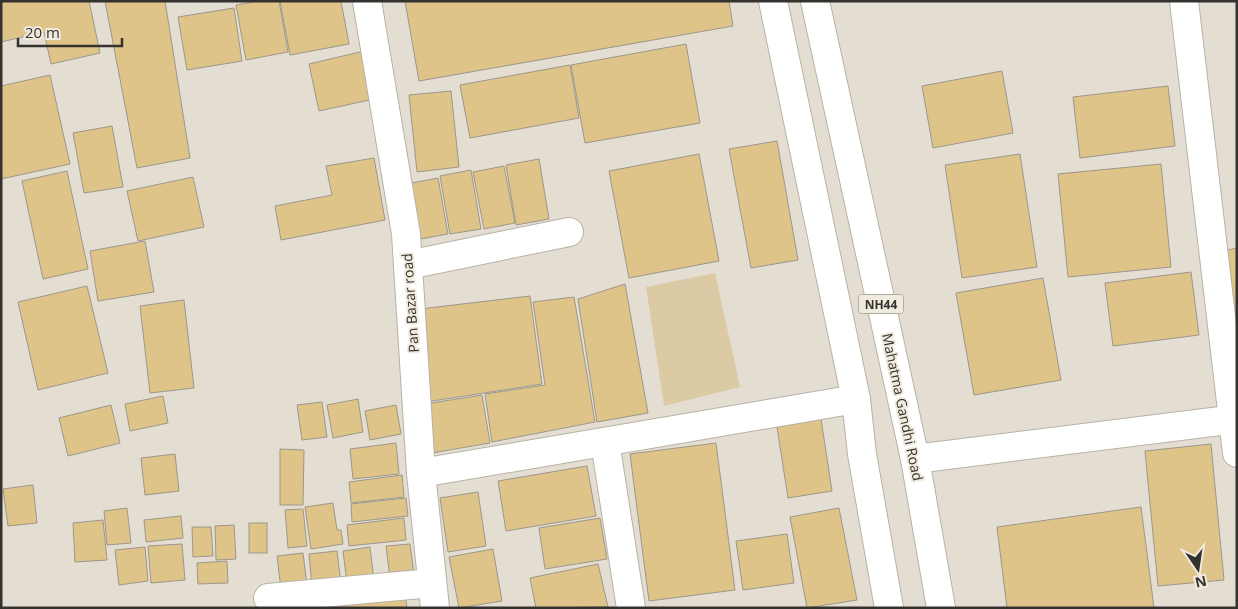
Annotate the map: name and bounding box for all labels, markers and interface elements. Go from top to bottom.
scale bar [18,15,121,47]
text: 20 m [25,22,60,42]
street label: Pan Bazar road [397,253,423,353]
road number: NH44 [858,294,904,314]
street label: Mahatma Gandhi Road [878,331,928,483]
north arrow [1173,544,1223,594]
text: N [1193,572,1209,593]

